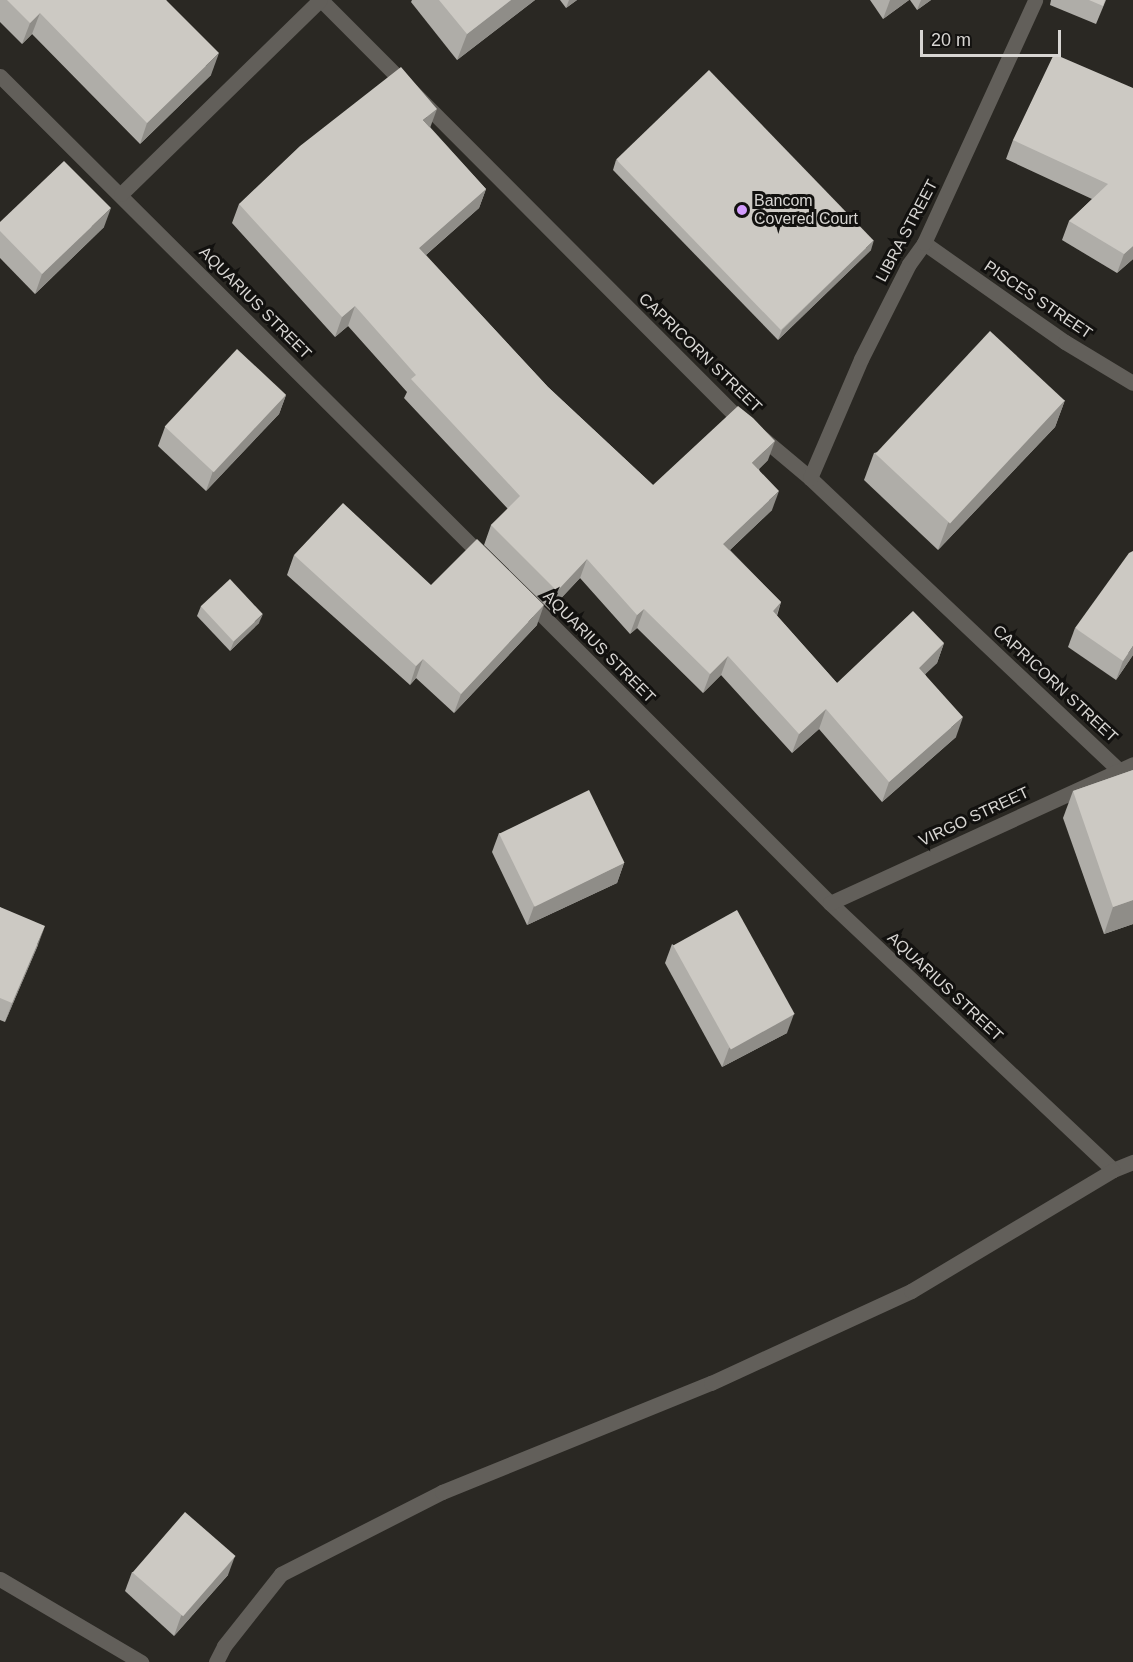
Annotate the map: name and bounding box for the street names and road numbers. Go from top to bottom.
street label: LIBRA STREET [872,176,942,286]
street label: AQUARIUS STREET [195,243,315,363]
street label: PISCES STREET [980,257,1096,343]
street label: CAPRICORN STREET [634,289,766,417]
street label: AQUARIUS STREET [539,587,659,707]
street label: CAPRICORN STREET [989,621,1121,747]
street label: VIRGO STREET [916,783,1032,851]
street label: AQUARIUS STREET [883,928,1007,1046]

